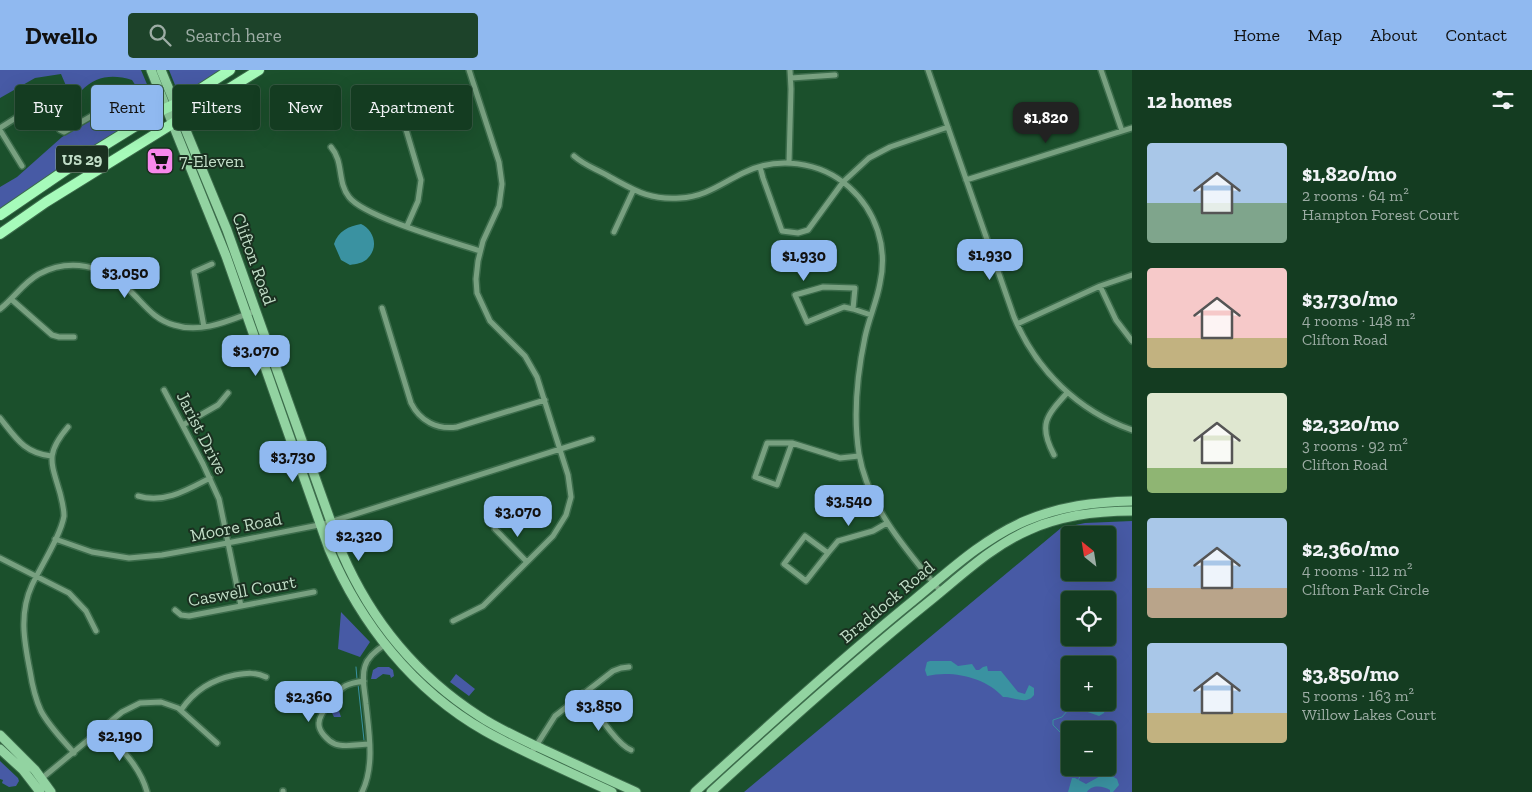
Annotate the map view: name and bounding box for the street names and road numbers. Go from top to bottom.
road number: US 29 [56,146,108,172]
street label: Clifton Road [227,210,281,308]
street label: Jarist Drive [172,388,232,478]
street label: Moore Road [188,507,284,547]
street label: Braddock Road [835,556,939,648]
street label: Caswell Court [186,571,298,611]

